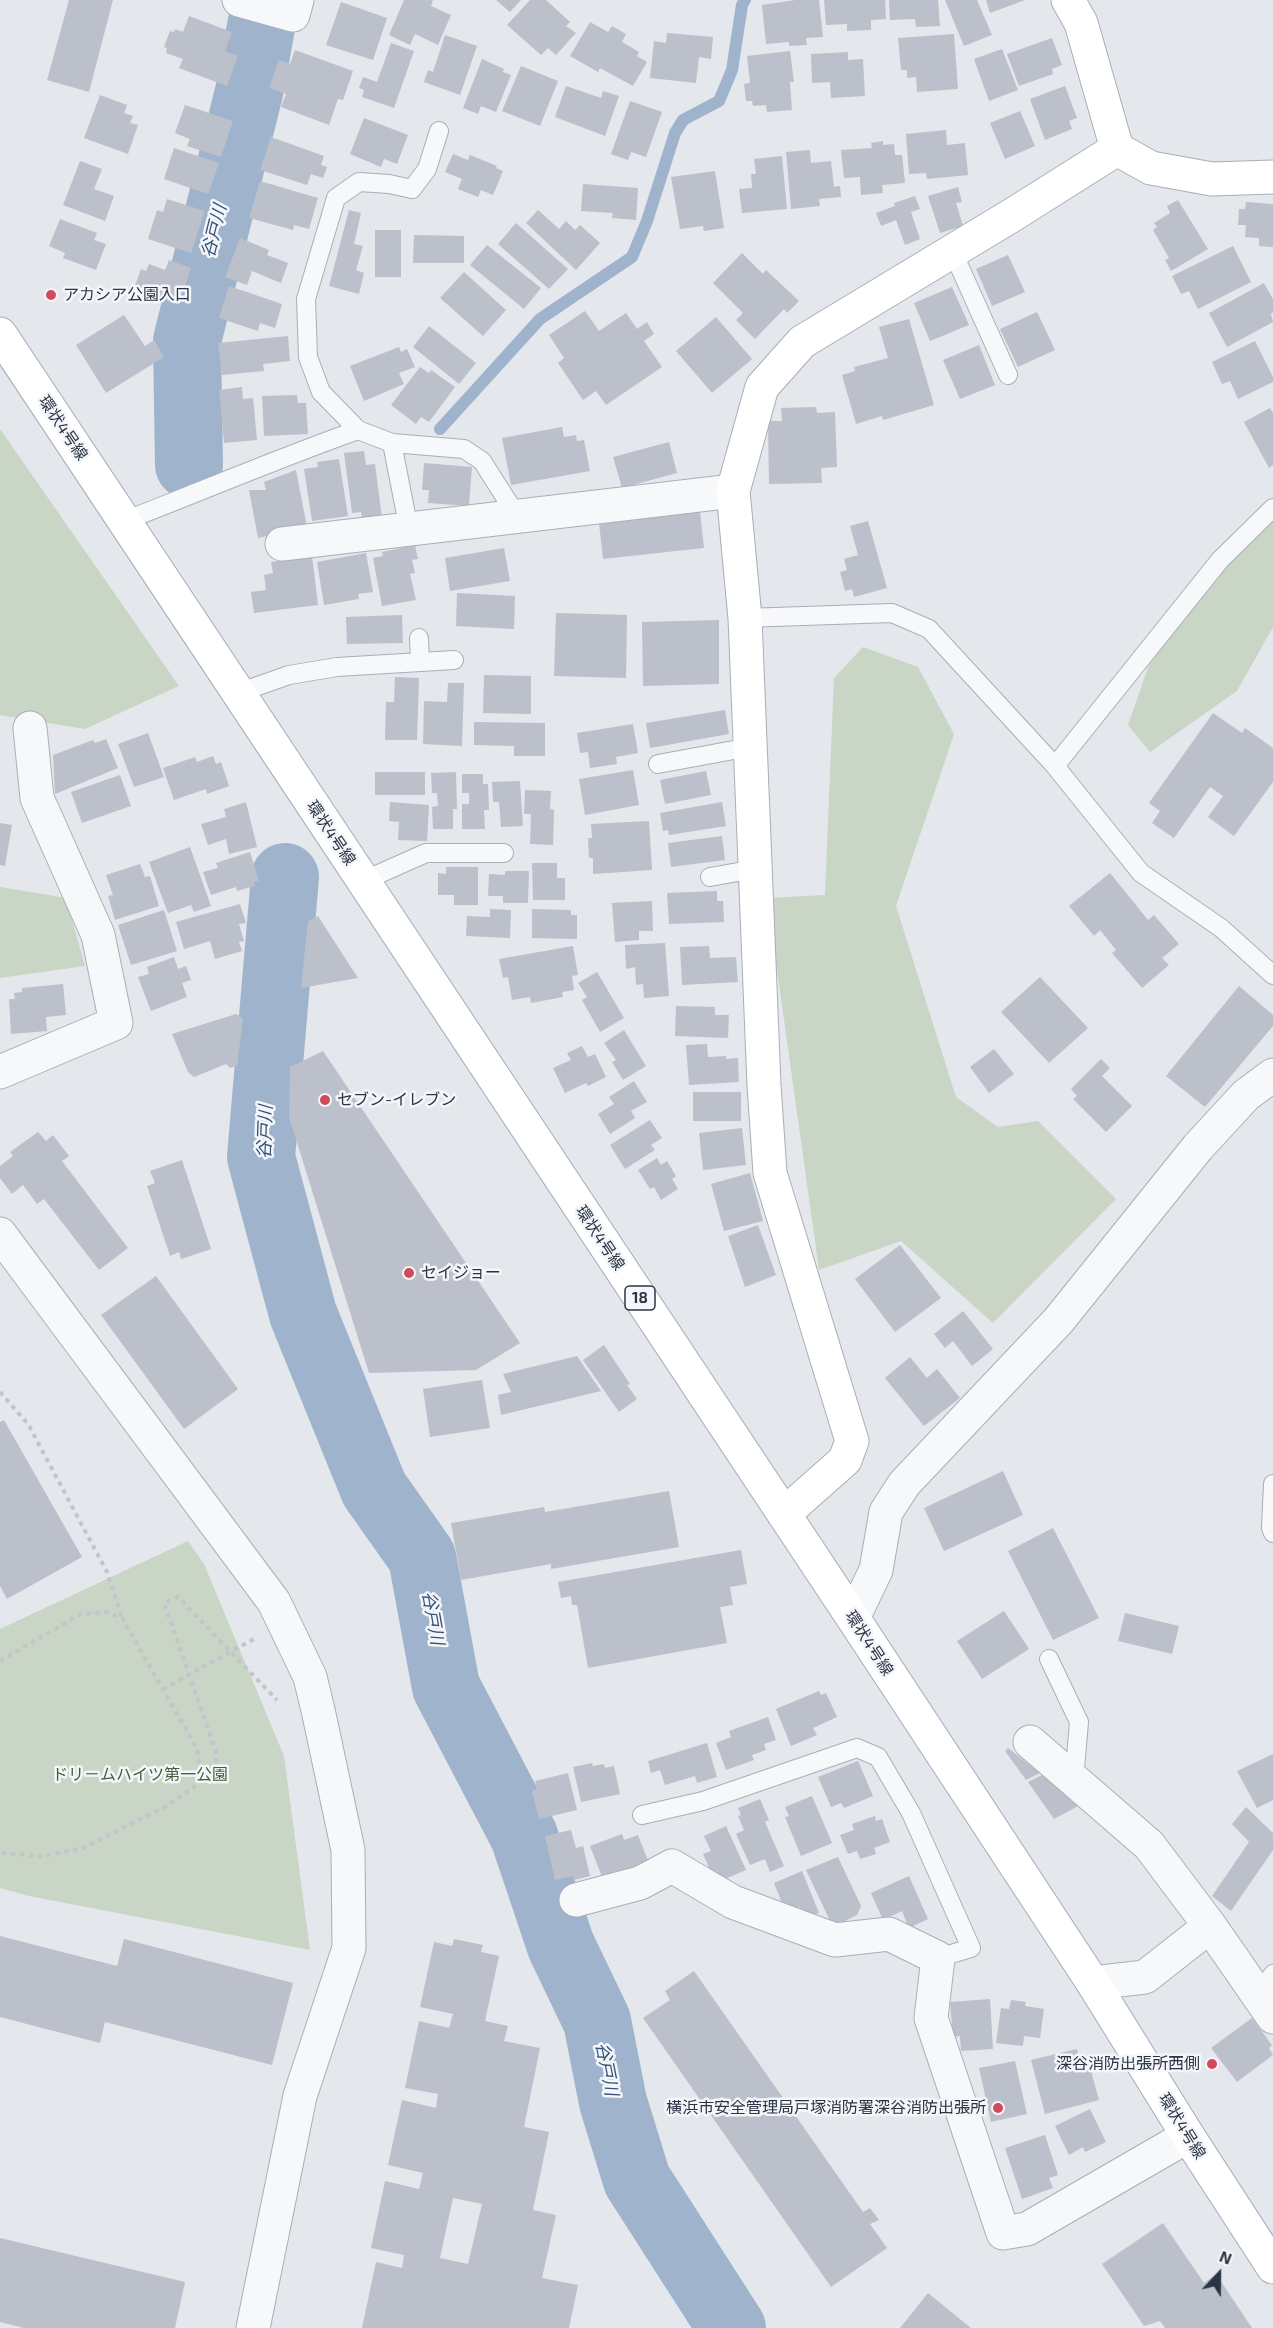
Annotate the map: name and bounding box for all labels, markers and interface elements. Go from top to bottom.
water label: 谷戸川 [197,202,231,260]
place label: アカシア公園入口 [63,285,191,305]
marker: アカシア公園入口 [44,288,58,302]
street label: 環状4号線 [34,392,92,464]
street label: 環状4号線 [302,797,360,869]
place label: セブン-イレブン [337,1090,456,1110]
marker: セブン-イレブン [318,1093,332,1107]
water label: 谷戸川 [253,1105,277,1159]
street label: 環状4号線 [571,1202,629,1274]
place label: セイジョー [421,1263,501,1283]
marker: セイジョー [402,1266,416,1280]
road number: 18 [625,1286,655,1310]
water label: 谷戸川 [418,1590,448,1646]
street label: 環状4号線 [841,1607,897,1679]
park label: ドリ－ムハイツ第一公園 [52,1765,228,1785]
water label: 谷戸川 [591,2040,623,2098]
place label: 深谷消防出張所西側 [1056,2054,1200,2074]
marker: 深谷消防出張所西側 [1205,2057,1219,2071]
street label: 環状4号線 [1154,2090,1210,2162]
place label: 横浜市安全管理局戸塚消防署深谷消防出張所 [666,2098,986,2118]
marker: 横浜市安全管理局戸塚消防署深谷消防出張所 [991,2101,1005,2115]
north arrow [1189,2244,1249,2304]
text: N [1217,2246,1235,2268]

